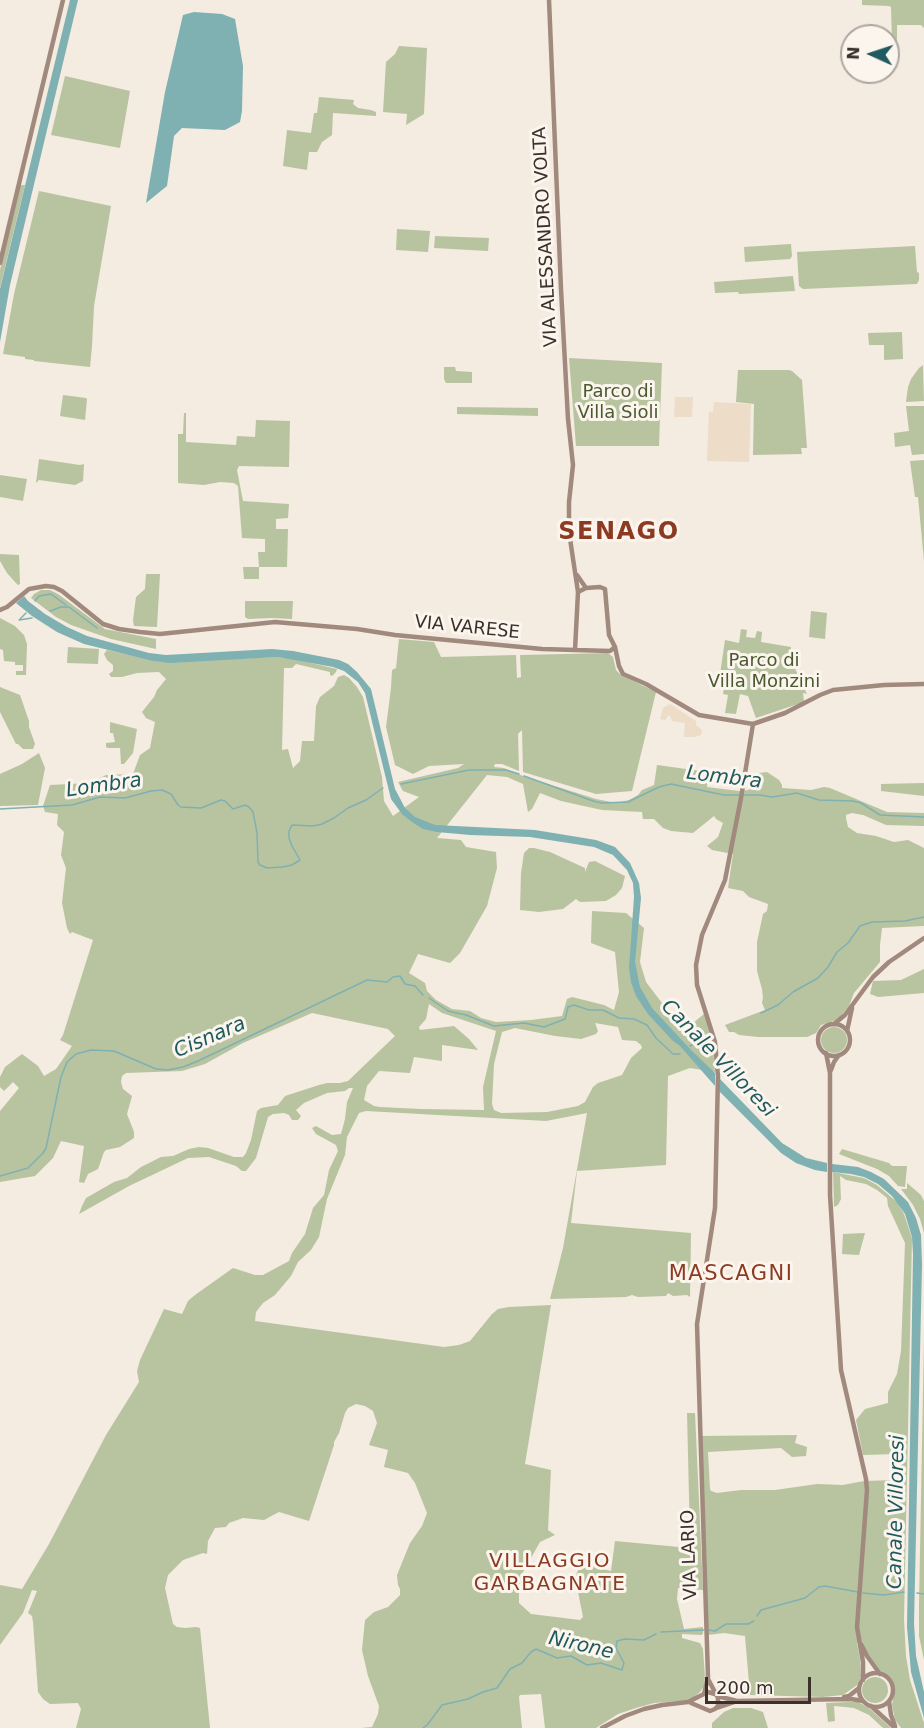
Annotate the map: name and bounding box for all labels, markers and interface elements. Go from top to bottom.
north arrow [840,24,900,84]
text: N [844,46,863,60]
street label: VIA ALESSANDRO VOLTA [529,126,563,348]
park label: Parco di Villa Sioli [577,381,659,424]
district label: SENAGO [558,519,680,547]
street label: VIA VARESE [413,612,521,644]
park label: Parco di Villa Monzini [708,650,820,692]
water label: Lombra [685,761,763,795]
water label: Lombra [65,769,143,803]
water label: Canale Villoresi [656,995,780,1123]
water label: Cisnara [171,1012,249,1064]
district label: MASCAGNI [669,1262,793,1288]
water label: Canale Villoresi [884,1435,910,1589]
street label: VIA LARIO [678,1509,702,1601]
district label: VILLAGGIO GARBAGNATE [474,1550,626,1597]
water label: Nirone [546,1627,616,1665]
scale bar [708,1665,814,1703]
text: 200 m [716,1677,774,1698]

